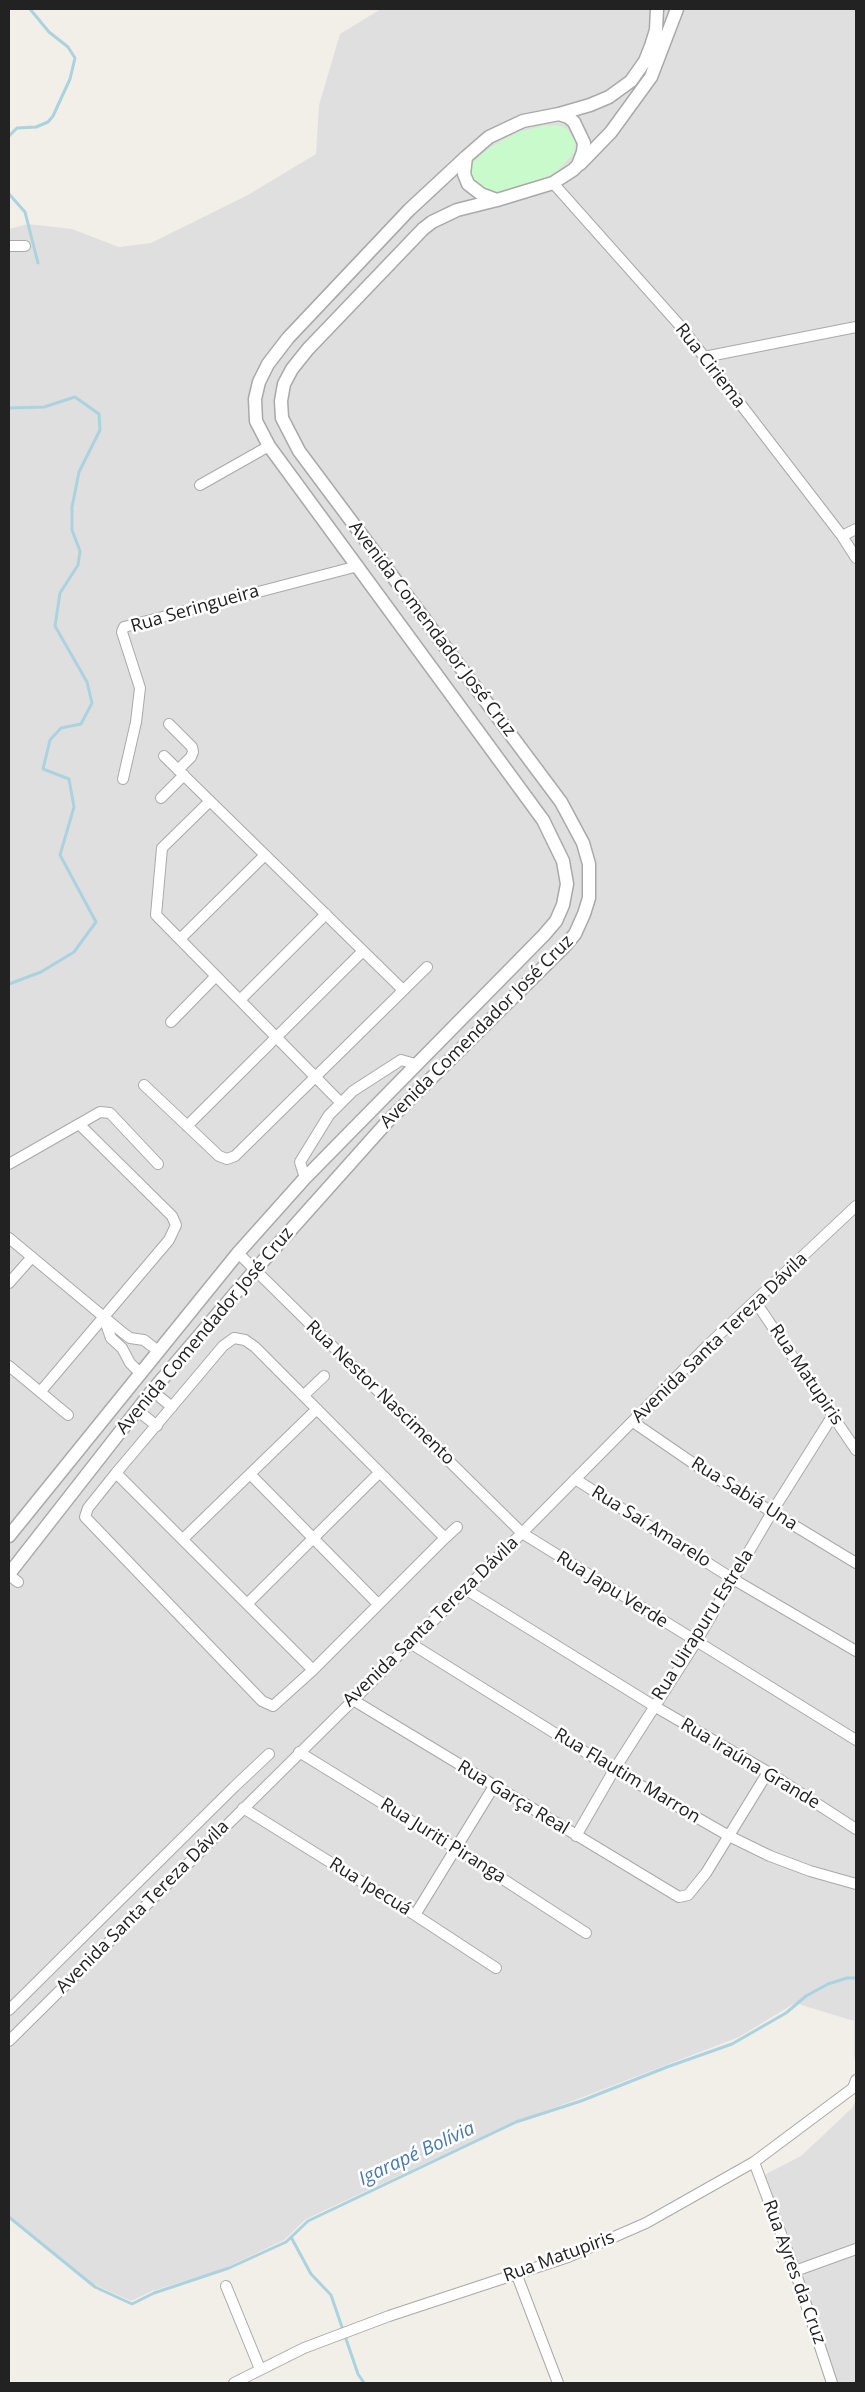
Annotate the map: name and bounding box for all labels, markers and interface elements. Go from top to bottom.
street label: Rua Ciriema [670,319,750,413]
street label: Avenida Comendador José Cruz [344,517,520,741]
street label: Rua Seringueira [128,580,262,638]
street label: Avenida Comendador José Cruz [376,931,578,1133]
street label: Avenida Comendador José Cruz [112,1223,298,1439]
street label: Avenida Santa Tereza Dávila [628,1248,812,1428]
street label: Rua Nestor Nascimento [301,1316,459,1470]
street label: Rua Matupiris [764,1321,848,1429]
street label: Rua Sabiá Una [687,1453,801,1535]
street label: Rua Saí Amarelo [587,1482,715,1572]
street label: Avenida Santa Tereza Dávila [339,1532,523,1712]
street label: Rua Uirapuru Estrela [648,1546,758,1704]
street label: Rua Japu Verde [552,1547,672,1633]
street label: Rua Iraúna Grande [676,1714,824,1814]
street label: Rua Flautim Marron [550,1724,704,1828]
street label: Rua Garça Real [453,1756,573,1840]
street label: Rua Juriti Piranga [376,1794,510,1888]
street label: Avenida Santa Tereza Dávila [52,1816,234,1998]
street label: Rua Ipecuá [325,1853,415,1921]
water label: Igarapé Bolívia [355,2117,479,2191]
street label: Rua Ayres da Cruz [758,2197,830,2347]
street label: Rua Matupiris [501,2227,617,2287]

